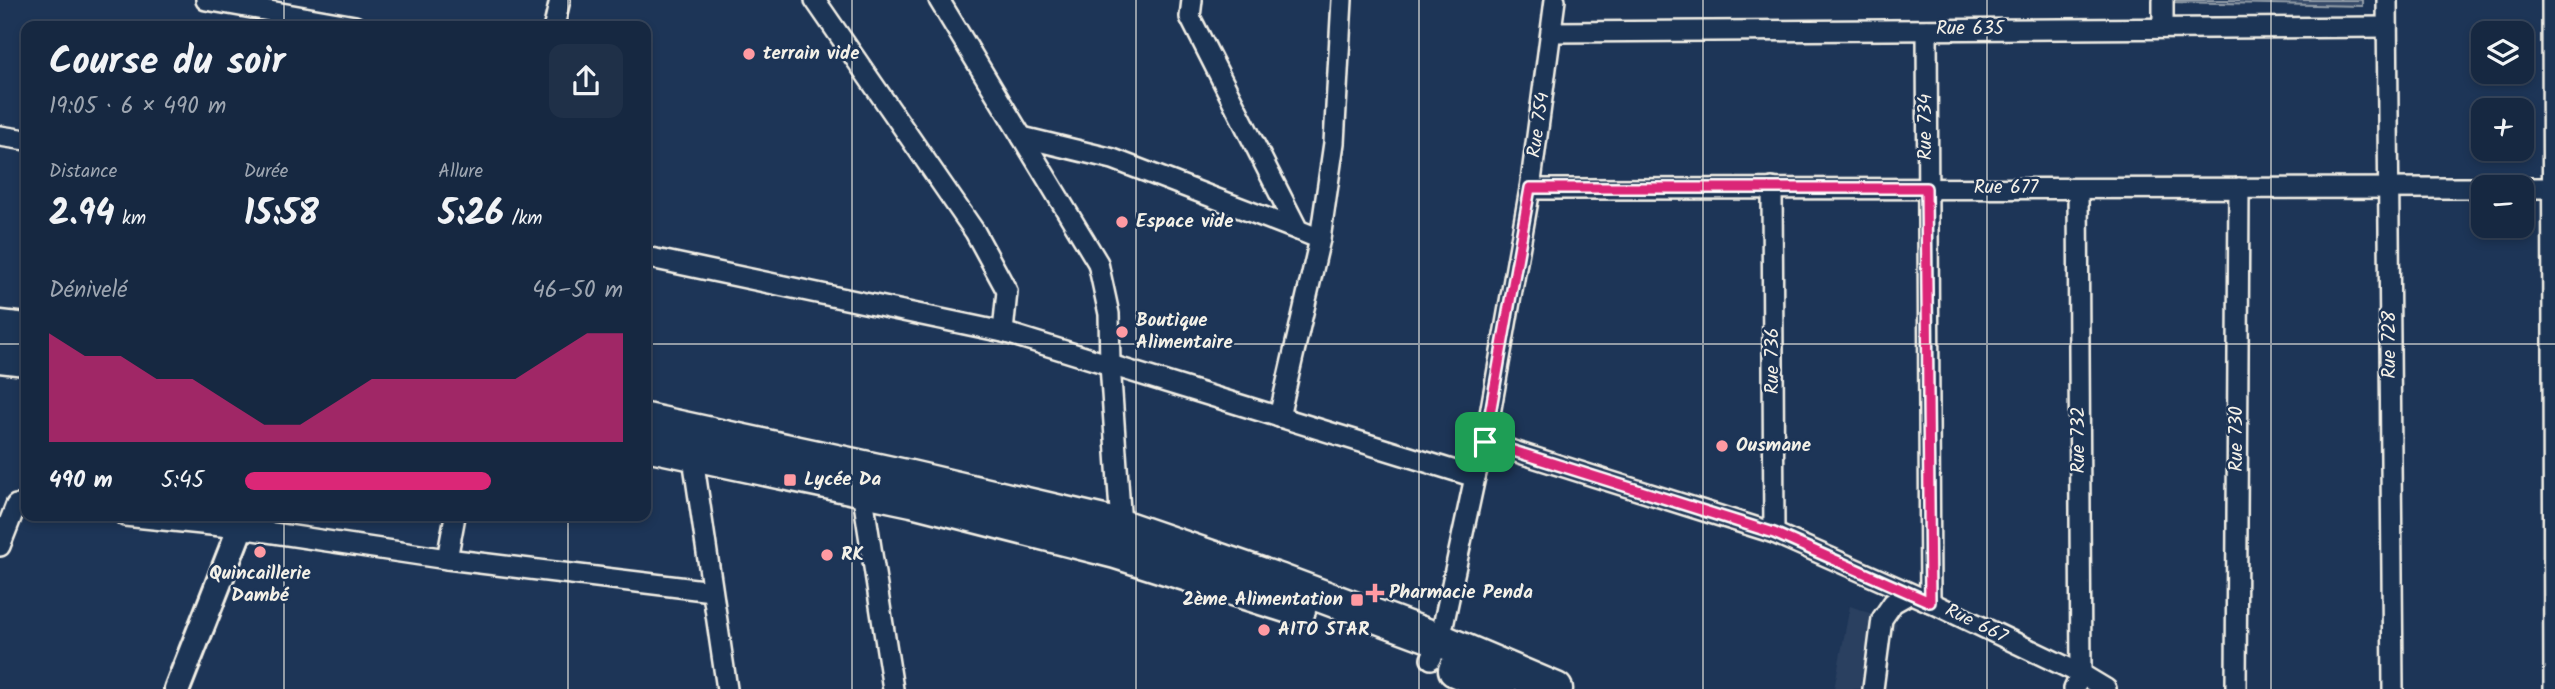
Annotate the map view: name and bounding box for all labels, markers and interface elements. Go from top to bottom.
street label: Rue 635 [1936,14,2006,44]
map controls [2471,21,2534,238]
button: layers [2471,21,2534,84]
text: Course du soir [49,33,285,93]
place label: terrain vide [763,39,860,69]
button: share [549,44,623,118]
marker: terrain vide [741,46,757,62]
text: 19:05 · 6 × 490 m [49,89,226,125]
street label: Rue 754 [1520,90,1558,160]
street label: Rue 734 [1911,94,1941,160]
button: + [2471,98,2534,161]
text: Distance [49,157,117,187]
text: Durée [244,157,288,187]
text: Allure [438,157,483,187]
street label: Rue 677 [1974,173,2039,203]
button: − [2471,175,2534,238]
text: 2.94 [49,187,115,243]
text: 15:58 [244,187,319,243]
text: 5:26 [438,187,504,243]
text: km [115,204,146,234]
text: /km [504,204,542,234]
place label: Espace vide [1136,207,1234,237]
marker: Espace vide [1114,214,1130,230]
text: Dénivelé [49,273,127,309]
text: 46–50 m [532,273,623,309]
place label: Boutique Alimentaire [1136,306,1233,358]
street label: Rue 728 [2375,311,2405,379]
marker: Boutique Alimentaire [1114,324,1130,340]
street label: Rue 736 [1758,328,1788,394]
street label: Rue 732 [2064,406,2094,474]
street label: Rue 730 [2222,406,2252,472]
pin [1455,412,1515,472]
icon: arrive [1466,423,1504,461]
place label: Ousmane [1736,431,1811,461]
marker: Ousmane [1714,438,1730,454]
text: 490 m [49,463,113,499]
text: 5:45 [161,463,204,499]
place label: Lycée Da [804,465,881,495]
marker: Lycée Da [782,472,798,488]
place label: RK [841,540,864,570]
marker: Quincaillerie Dambé [252,544,268,560]
marker: RK [819,547,835,563]
place label: Quincaillerie Dambé [209,559,311,611]
place label: Pharmacie Penda [1389,578,1533,608]
place label: 2ème Alimentation [1183,585,1343,615]
marker: Pharmacie Penda [1367,585,1383,601]
marker: 2ème Alimentation [1349,592,1365,608]
street label: Rue 667 [1940,596,2013,653]
place label: AITO STAR [1278,615,1370,645]
marker: AITO STAR [1256,622,1272,638]

